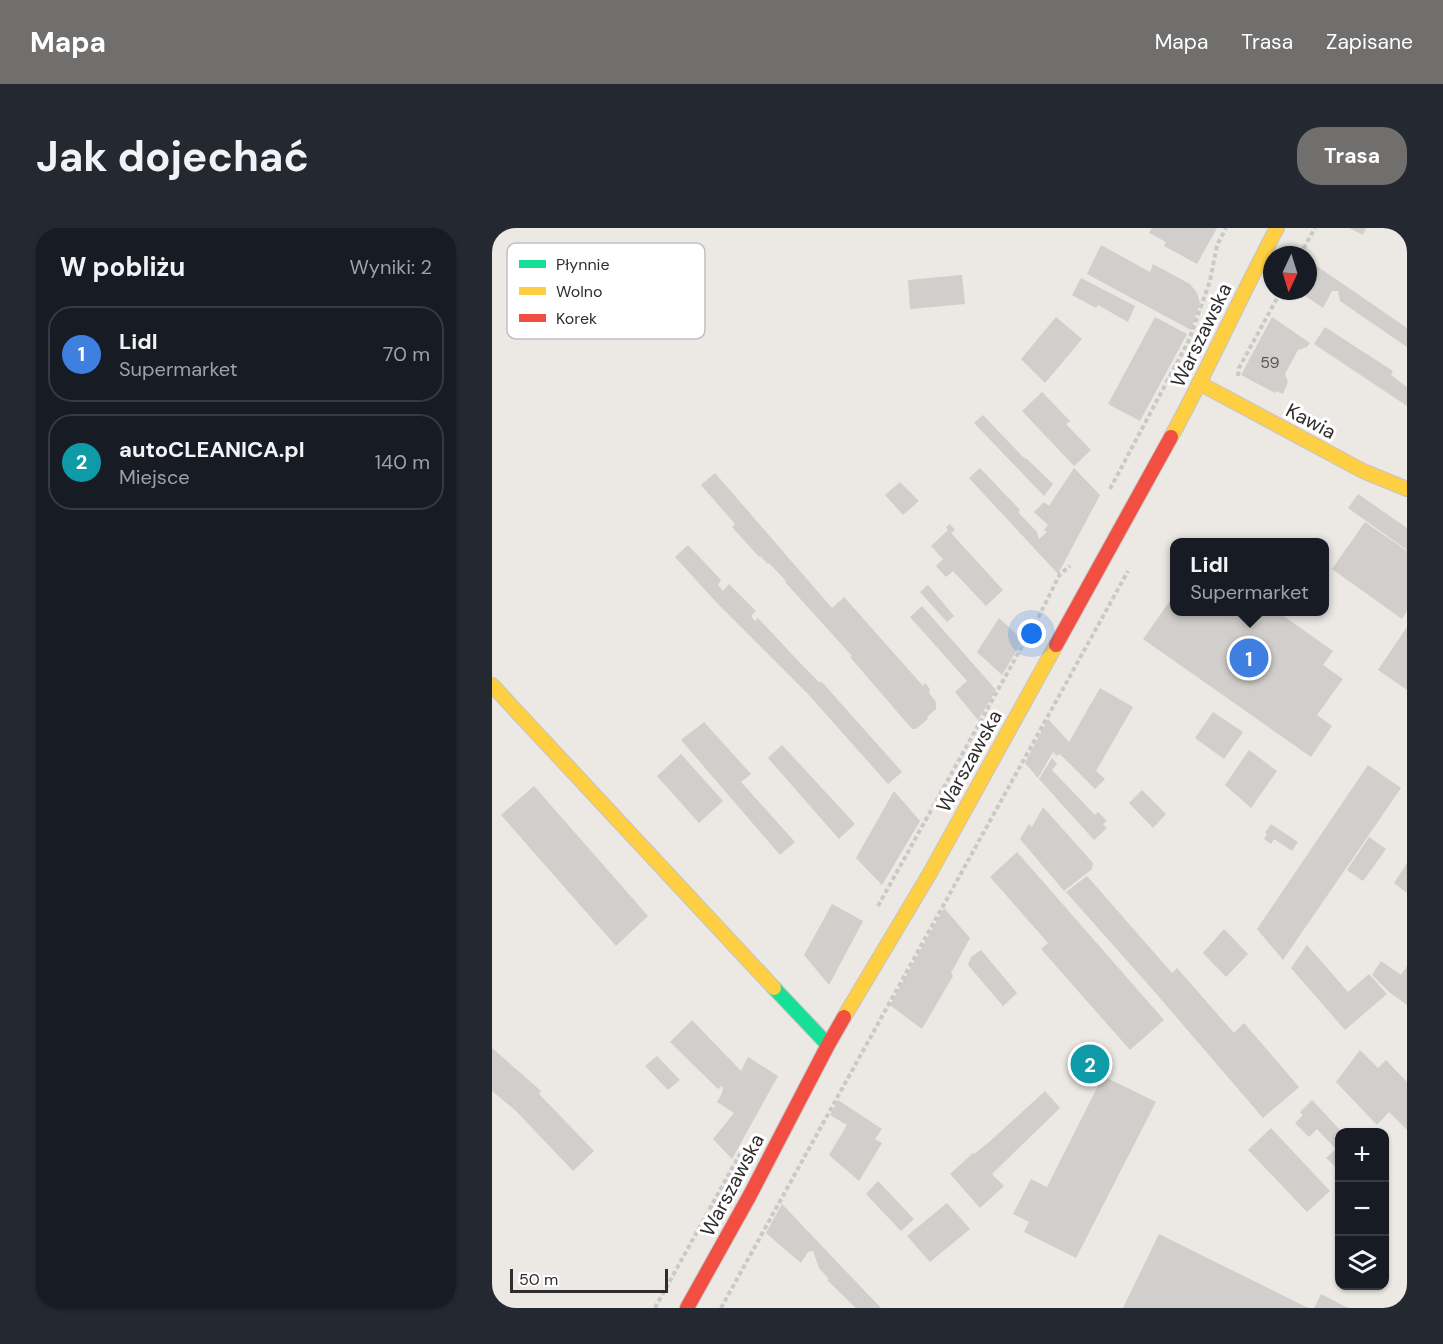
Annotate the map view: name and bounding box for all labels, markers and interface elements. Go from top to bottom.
text: Mapa [30,24,106,61]
text: Mapa [1155,28,1208,56]
text: Trasa [1241,28,1293,56]
text: Zapisane [1326,28,1413,56]
button: Trasa [1297,127,1407,185]
text: Jak dojechać [36,129,309,184]
legend [507,243,705,339]
north arrow [1263,246,1317,300]
text: W pobliżu [60,250,185,284]
text: Wyniki: 2 [349,254,432,280]
text: Płynnie [556,254,610,275]
street label: Warszawska [1165,279,1237,391]
text: Wolno [556,281,602,302]
text: Korek [556,308,597,329]
text: Lidl [119,327,158,356]
text: 1 [78,341,85,367]
text: 70 m [383,341,430,367]
house number: 59 [1260,352,1280,373]
text: Supermarket [119,356,238,382]
street label: Kawia [1282,397,1340,445]
text: autoCLEANICA.pl [119,435,305,464]
text: 2 [76,449,87,475]
text: 140 m [375,449,430,475]
text: Miejsce [119,464,190,490]
popup [1170,538,1329,616]
text: Lidl [1190,550,1229,579]
text: Supermarket [1190,579,1309,605]
your location [1017,619,1046,648]
pin: 1 [1230,636,1269,680]
street label: Warszawska [930,705,1008,817]
pin: 2 [1070,1042,1110,1086]
map controls [1335,1128,1389,1290]
button: + [1335,1128,1389,1182]
street label: Warszawska [694,1129,770,1241]
button: − [1335,1182,1389,1236]
button: layers [1335,1236,1389,1290]
scale bar [510,1266,668,1294]
text: 50 m [519,1269,558,1290]

